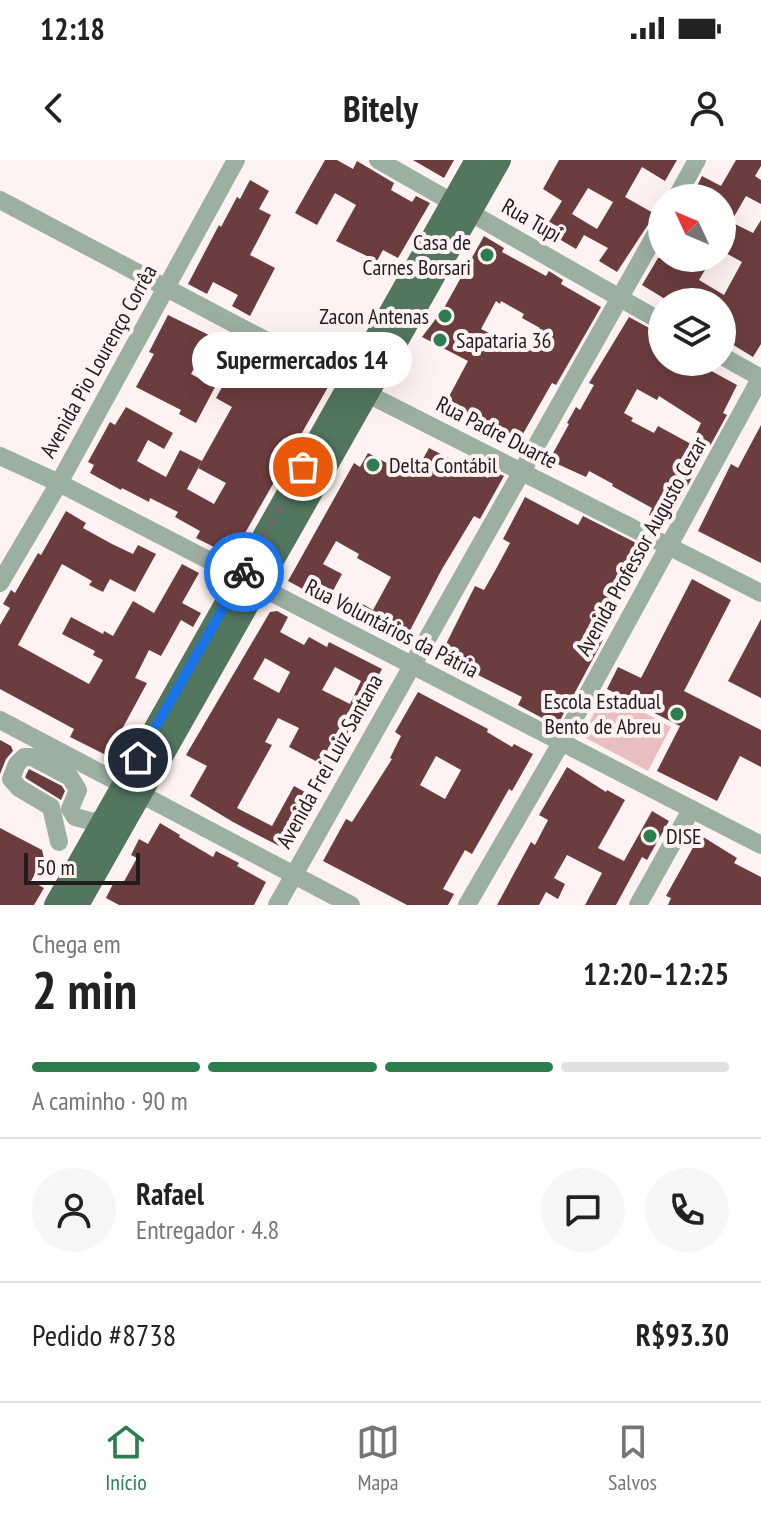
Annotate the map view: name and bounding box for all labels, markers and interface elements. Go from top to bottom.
text: 12:18 [40,9,105,48]
text: Bitely [343,85,418,132]
icon: back [32,86,76,130]
icon: person [685,86,729,130]
north arrow [648,184,736,272]
map controls [648,184,736,376]
street label: Rua Tupi [497,192,567,248]
place label: Casa de Carnes Borsari [363,228,471,281]
marker: Casa de Carnes Borsari [478,246,496,264]
street label: Avenida Pio Lourenço Corrêa [33,260,163,462]
button: layers [648,288,736,376]
place label: Zacon Antenas [319,302,429,330]
marker: Zacon Antenas [436,307,454,325]
place label: Sapataria 36 [456,326,552,354]
callout: Supermercados 14 [193,331,413,387]
marker: Sapataria 36 [431,331,449,349]
text: Supermercados 14 [216,343,388,376]
street label: Rua Padre Duarte [432,389,562,475]
street label: Avenida Professor Augusto Cezar [569,432,713,660]
pin [269,433,337,501]
icon: bag [281,445,325,489]
place label: Delta Contábil [389,451,498,479]
marker: Delta Contábil [364,456,382,474]
courier [204,532,284,612]
icon: bike [222,550,266,594]
street label: Rua Voluntários da Pátria [301,572,483,684]
street label: Avenida Frei Luiz Santana [270,669,388,853]
place label: Escola Estadual Bento de Abreu [544,687,662,740]
marker: Escola Estadual Bento de Abreu [668,705,686,723]
pin [104,724,172,792]
icon: home [116,736,160,780]
place label: DISE [666,822,702,850]
marker: DISE [641,827,659,845]
scale bar [24,849,140,885]
text: 50 m [36,853,75,881]
text: Chega em [32,927,121,960]
text: 12:20–12:25 [583,954,729,993]
text: 2 min [32,956,137,1023]
text: A caminho · 90 m [32,1084,188,1117]
button: person [32,1168,116,1252]
button: chat [541,1168,625,1252]
button: phone [645,1168,729,1252]
text: Rafael [136,1174,204,1213]
text: Entregador · 4.8 [136,1213,279,1246]
text: Pedido #8738 [32,1315,176,1354]
text: R$93.30 [636,1315,729,1354]
tab: Início [104,1420,148,1496]
tab: Mapa [356,1420,400,1496]
tab: Salvos [608,1420,657,1496]

